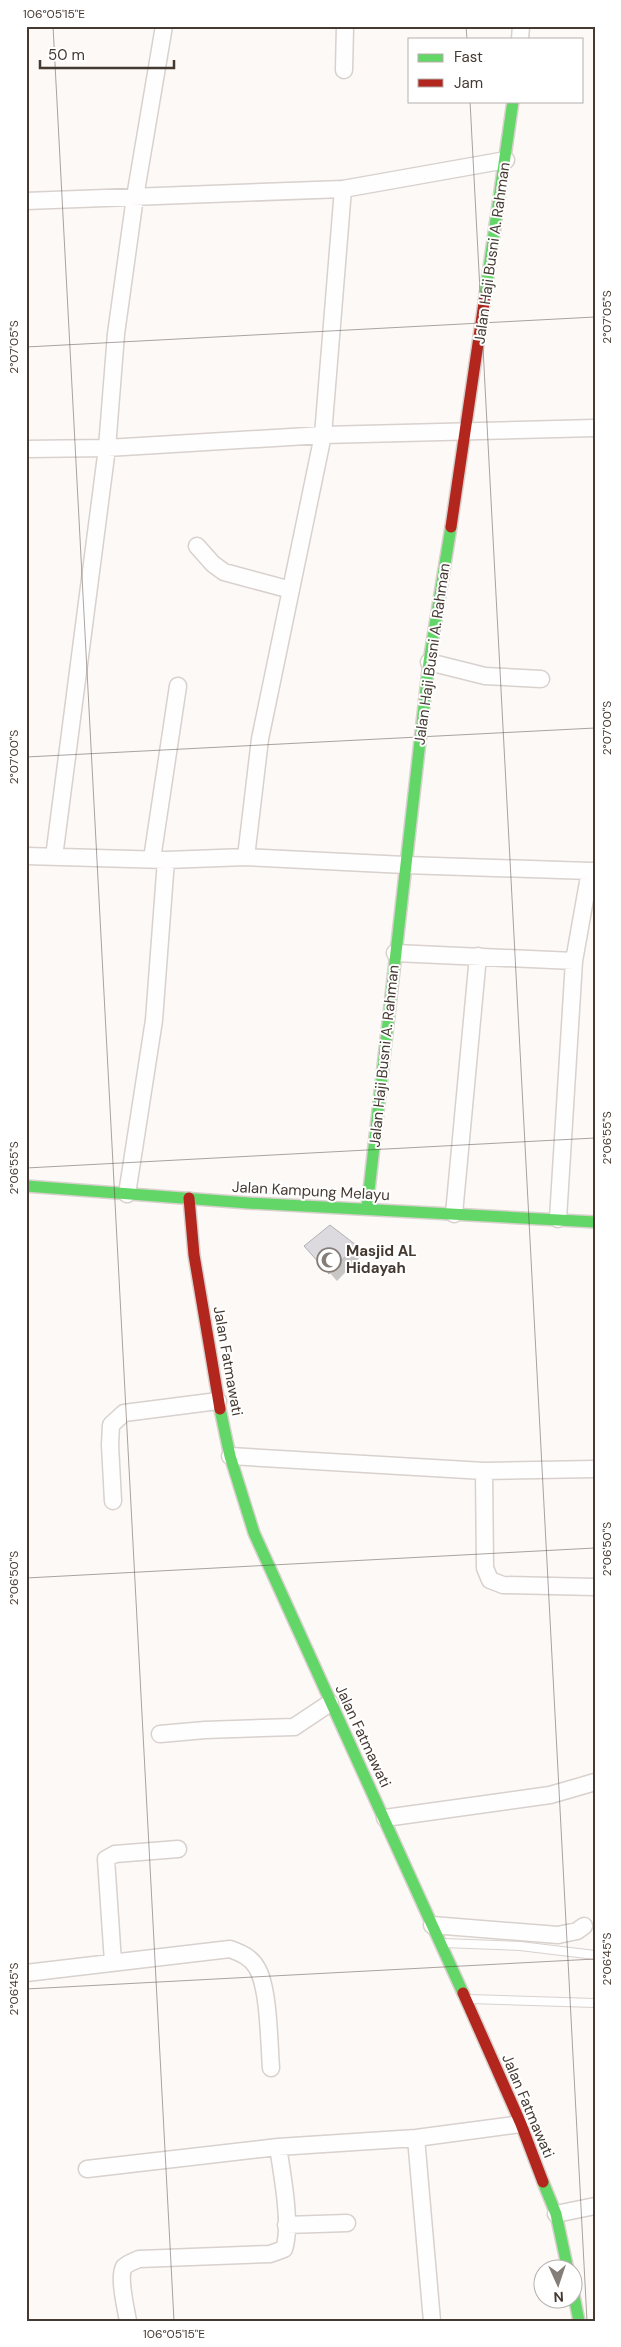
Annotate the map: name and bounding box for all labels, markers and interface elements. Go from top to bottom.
text: 106°05'15"E [23,6,85,22]
scale bar [40,38,174,70]
legend [408,38,584,102]
text: 50 m [48,45,85,65]
text: Fast [454,47,483,67]
text: Jam [454,73,483,93]
street label: Jalan Haji Busni A. Rahman [469,161,515,345]
text: 2°07'05"S [599,290,615,344]
text: 2°07'05"S [6,320,22,374]
street label: Jalan Haji Busni A. Rahman [409,562,455,746]
text: 2°07'00"S [599,701,615,755]
text: 2°07'00"S [6,730,22,784]
street label: Jalan Haji Busni A. Rahman [364,964,404,1148]
text: 2°06'55"S [599,1111,615,1165]
text: 2°06'55"S [6,1141,22,1195]
street label: Jalan Kampung Melayu [232,1177,390,1205]
place label: Masjid AL Hidayah [346,1241,417,1278]
mosque icon: Masjid AL Hidayah [316,1247,342,1273]
street label: Jalan Fatmawati [209,1305,247,1417]
text: 2°06'50"S [599,1522,615,1576]
text: 2°06'50"S [6,1551,22,1605]
street label: Jalan Fatmawati [330,1681,396,1791]
text: 2°06'45"S [599,1933,615,1985]
text: 2°06'45"S [6,1963,22,2015]
street label: Jalan Fatmawati [497,2051,559,2161]
north arrow [534,2260,584,2310]
text: N [553,2288,564,2306]
text: 106°05'15"E [143,2326,205,2342]

